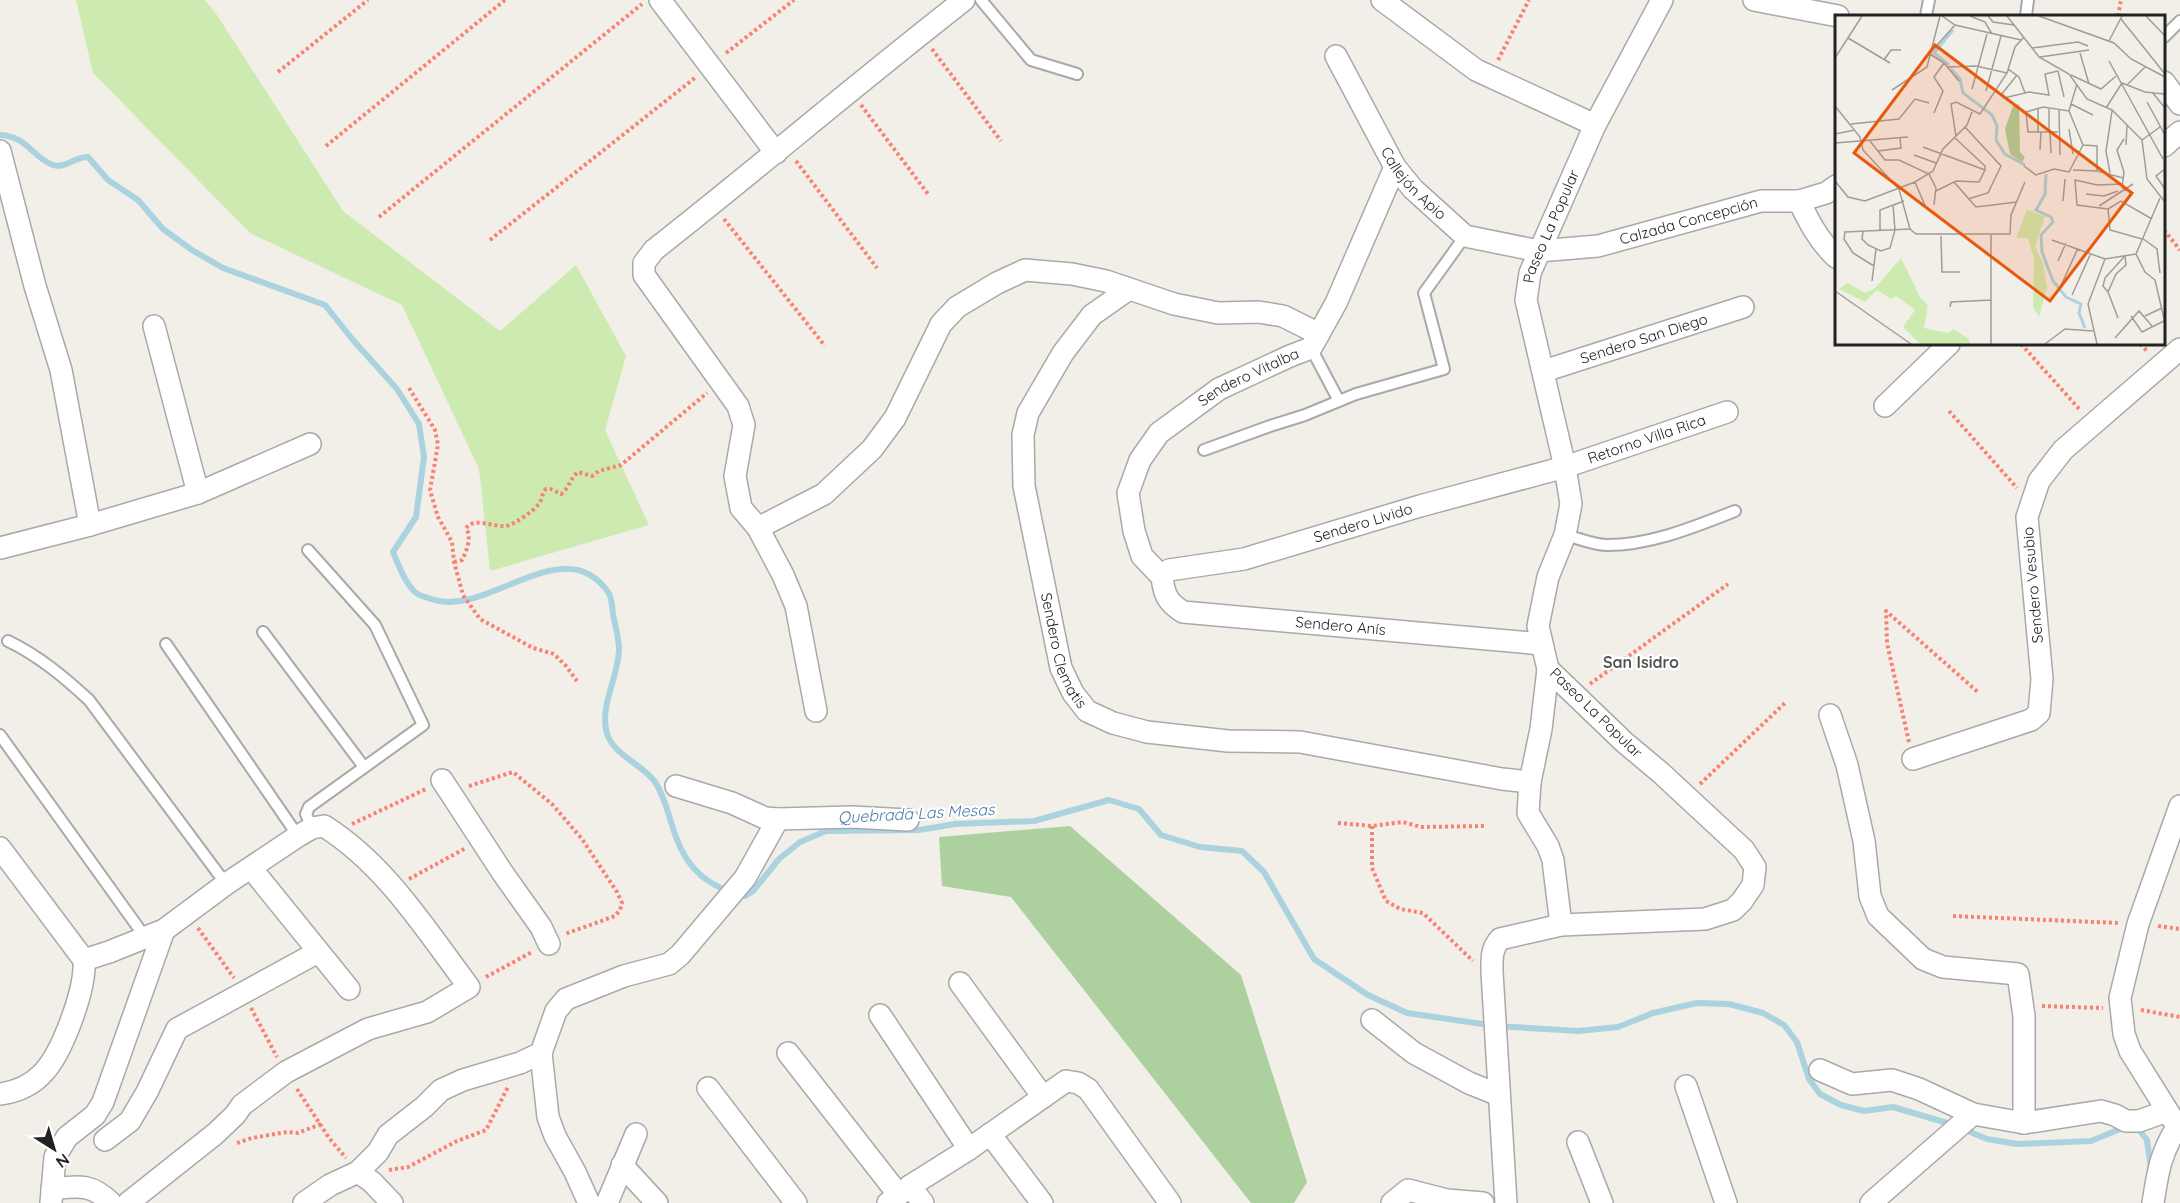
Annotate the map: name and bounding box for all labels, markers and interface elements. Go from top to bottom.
inset map [1835,15,2165,345]
street label: Callejón Apio [1377,144,1450,223]
street label: Paseo La Popular [1519,167,1583,284]
street label: Calzada Concepción [1617,192,1760,249]
street label: Sendero San Diego [1578,309,1710,368]
street label: Sendero Vitalba [1194,343,1301,410]
street label: Retorno Villa Rica [1585,410,1708,468]
street label: Sendero Livido [1311,499,1415,547]
street label: Sendero Vesubio [2018,526,2047,644]
street label: Sendero Clematis [1037,591,1091,712]
street label: Sendero Anís [1295,612,1387,639]
district label: San Isidro [1603,652,1679,672]
street label: Paseo La Popular [1546,664,1647,762]
water label: Quebrada Las Mesas [837,799,996,827]
north arrow [24,1119,84,1179]
text: N [52,1149,74,1173]

